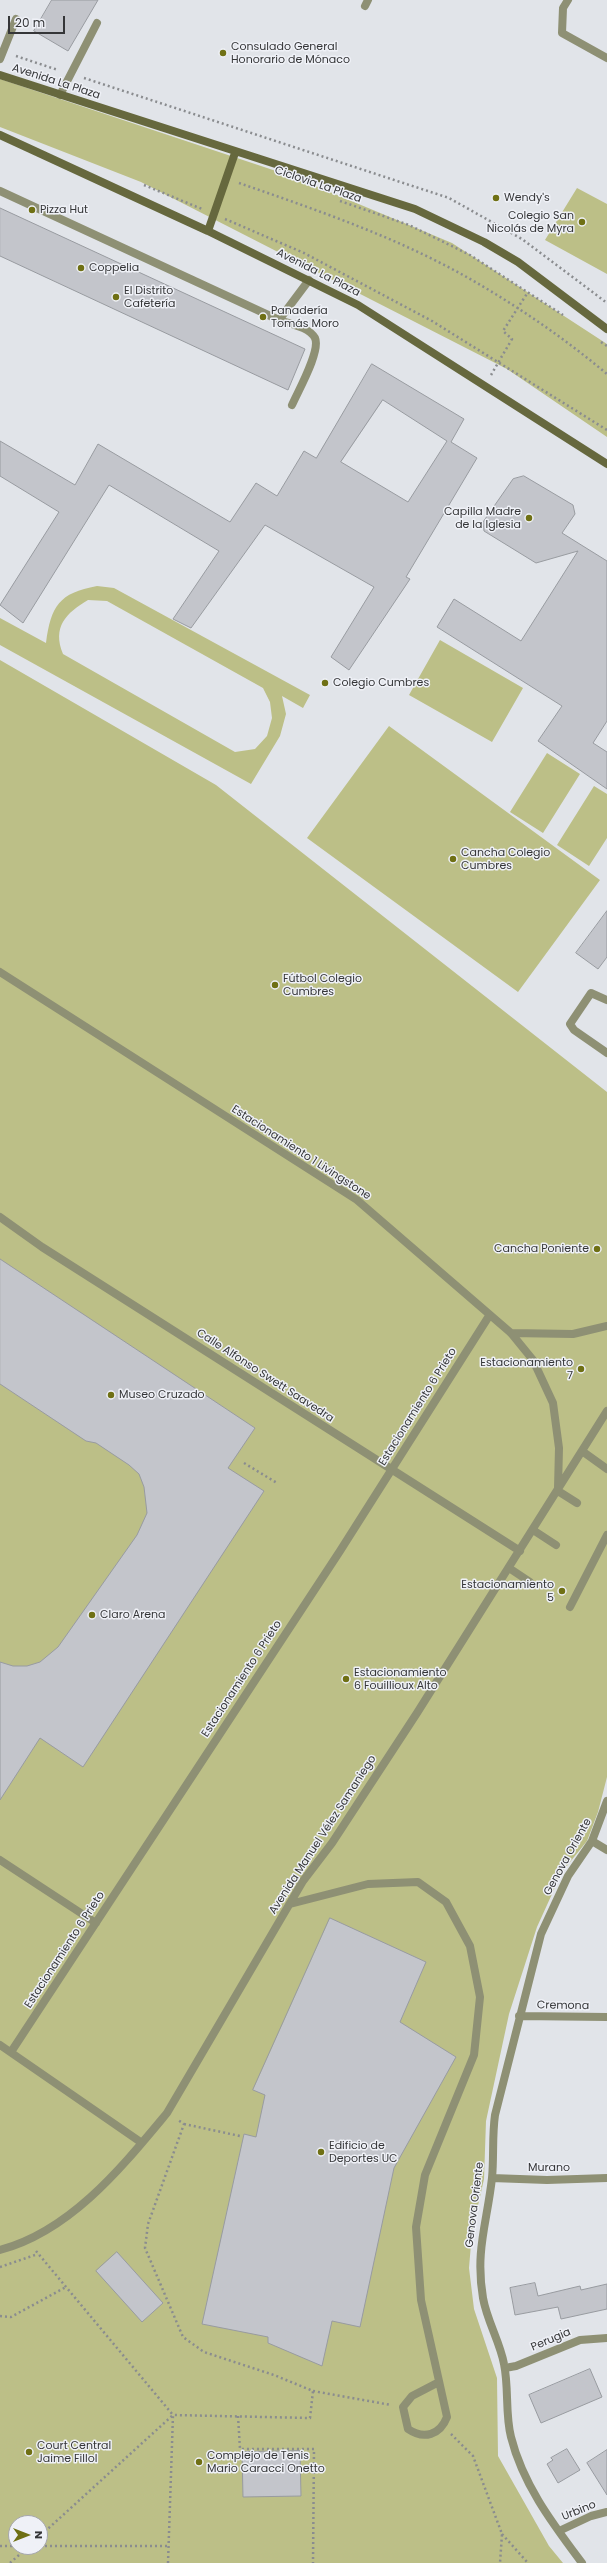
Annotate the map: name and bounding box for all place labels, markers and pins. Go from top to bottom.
place label: Consulado General Honorario de Mónaco [231,40,350,66]
marker: Consulado General Honorario de Mónaco [218,48,228,58]
place label: Wendy's [504,191,550,205]
marker: Wendy's [491,193,501,203]
place label: Pizza Hut [40,203,88,217]
marker: Pizza Hut [27,205,37,215]
place label: Colegio San Nicolás de Myra [487,209,574,235]
marker: Colegio San Nicolás de Myra [577,217,587,227]
place label: Coppelia [89,261,139,275]
marker: Coppelia [76,263,86,273]
place label: El Distrito Cafetería [124,284,175,310]
marker: El Distrito Cafetería [111,292,121,302]
place label: Panadería Tomás Moro [271,304,339,330]
marker: Panadería Tomás Moro [258,312,268,322]
place label: Capilla Madre de la Iglesia [444,505,521,531]
marker: Capilla Madre de la Iglesia [524,513,534,523]
place label: Colegio Cumbres [333,676,429,690]
marker: Colegio Cumbres [320,678,330,688]
place label: Cancha Colegio Cumbres [461,846,550,872]
marker: Cancha Colegio Cumbres [448,854,458,864]
place label: Fútbol Colegio Cumbres [283,972,362,998]
marker: Fútbol Colegio Cumbres [270,980,280,990]
place label: Cancha Poniente [494,1242,589,1256]
marker: Cancha Poniente [592,1244,602,1254]
place label: Estacionamiento 7 [480,1356,573,1382]
marker: Estacionamiento 7 [576,1364,586,1374]
place label: Museo Cruzado [119,1388,205,1402]
marker: Museo Cruzado [106,1390,116,1400]
place label: Estacionamiento 5 [461,1578,554,1604]
marker: Estacionamiento 5 [557,1586,567,1596]
place label: Claro Arena [100,1608,166,1622]
marker: Claro Arena [87,1610,97,1620]
place label: Estacionamiento 6 Fouillioux Alto [354,1666,447,1692]
marker: Estacionamiento 6 Fouillioux Alto [341,1674,351,1684]
place label: Edificio de Deportes UC [329,2139,398,2165]
marker: Edificio de Deportes UC [316,2147,326,2157]
place label: Court Central Jaime Fillol [37,2439,111,2465]
marker: Court Central Jaime Fillol [24,2447,34,2457]
place label: Complejo de Tenis Mario Caracci Onetto [207,2449,325,2475]
marker: Complejo de Tenis Mario Caracci Onetto [194,2457,204,2467]

